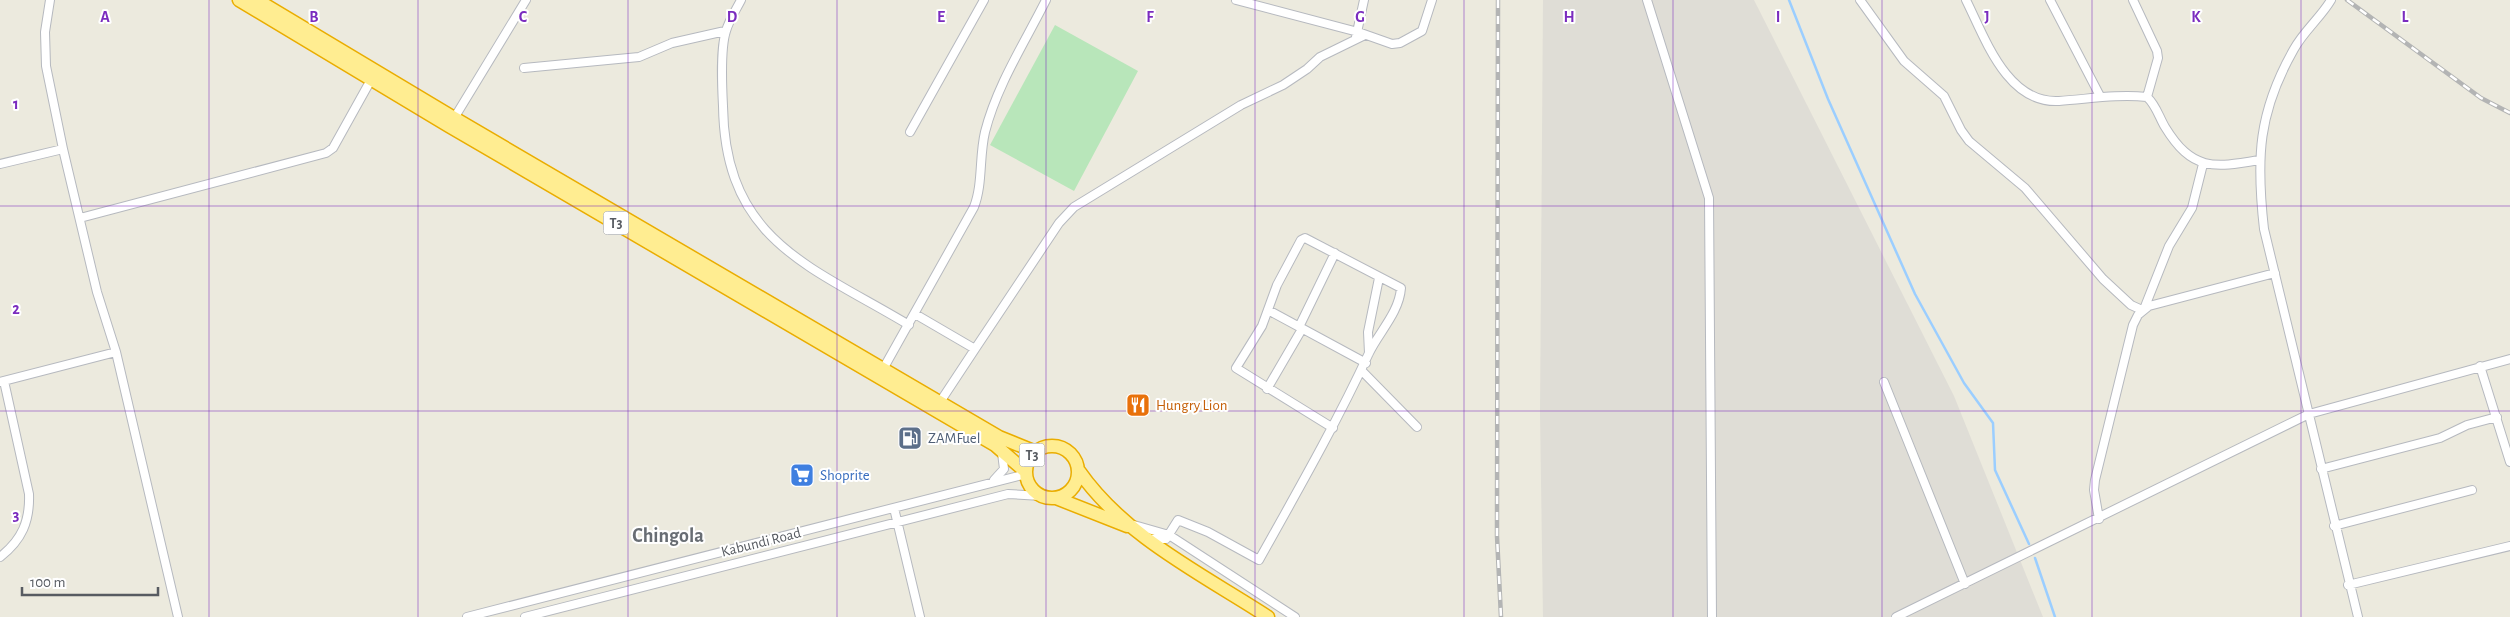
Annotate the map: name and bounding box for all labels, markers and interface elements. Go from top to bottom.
text: A [100,9,110,25]
text: B [309,9,319,25]
text: C [519,9,528,25]
text: D [727,9,738,25]
text: E [937,9,945,25]
text: F [1146,9,1154,25]
text: G [1355,9,1365,25]
text: H [1563,9,1575,25]
text: I [1776,9,1780,25]
text: J [1984,9,1990,25]
text: K [2191,9,2201,25]
text: L [2402,9,2409,25]
text: 1 [13,96,19,112]
road number: T3 [604,212,628,234]
text: 2 [12,301,20,317]
restaurant icon: Hungry Lion [1125,392,1151,418]
place label: Hungry Lion [1156,398,1227,413]
fuel station icon: ZAMFuel [897,425,923,451]
place label: ZAMFuel [928,431,981,446]
road number: T3 [1020,444,1044,466]
supermarket icon: Shoprite [789,462,815,488]
place label: Shoprite [820,468,870,483]
text: 3 [13,507,20,523]
street label: Kabundi Road [720,525,803,560]
district label: Chingola [632,526,704,546]
scale bar [22,564,159,596]
text: 100 m [30,575,65,590]

